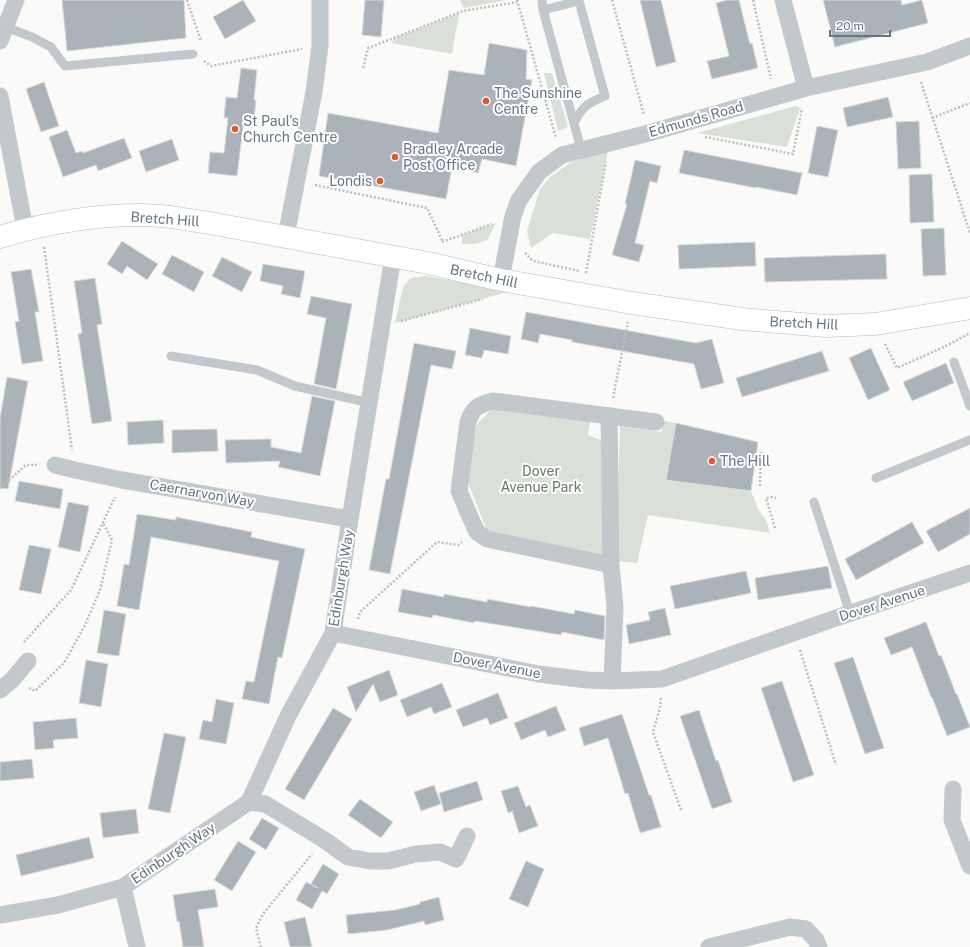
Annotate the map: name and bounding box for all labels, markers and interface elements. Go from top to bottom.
scale bar [830,12,890,38]
text: 20 m [836,19,864,33]
place label: The Sunshine Centre [494,85,582,117]
marker: The Sunshine Centre [481,96,491,106]
street label: Edmunds Road [647,98,745,140]
place label: St Paul's Church Centre [243,113,337,145]
marker: St Paul's Church Centre [230,124,240,134]
place label: Bradley Arcade Post Office [403,141,503,173]
marker: Bradley Arcade Post Office [390,152,400,162]
place label: Londis [329,173,372,189]
marker: Londis [375,176,385,186]
street label: Bretch Hill [130,209,200,229]
street label: Bretch Hill [449,261,519,291]
street label: Bretch Hill [769,313,839,333]
place label: The Hill [720,453,770,469]
marker: The Hill [707,456,717,466]
park label: Dover Avenue Park [500,463,582,495]
street label: Caernarvon Way [148,476,256,510]
street label: Edinburgh Way [325,528,357,628]
street label: Dover Avenue [837,582,927,624]
street label: Dover Avenue [452,649,542,681]
street label: Edinburgh Way [128,819,219,887]

